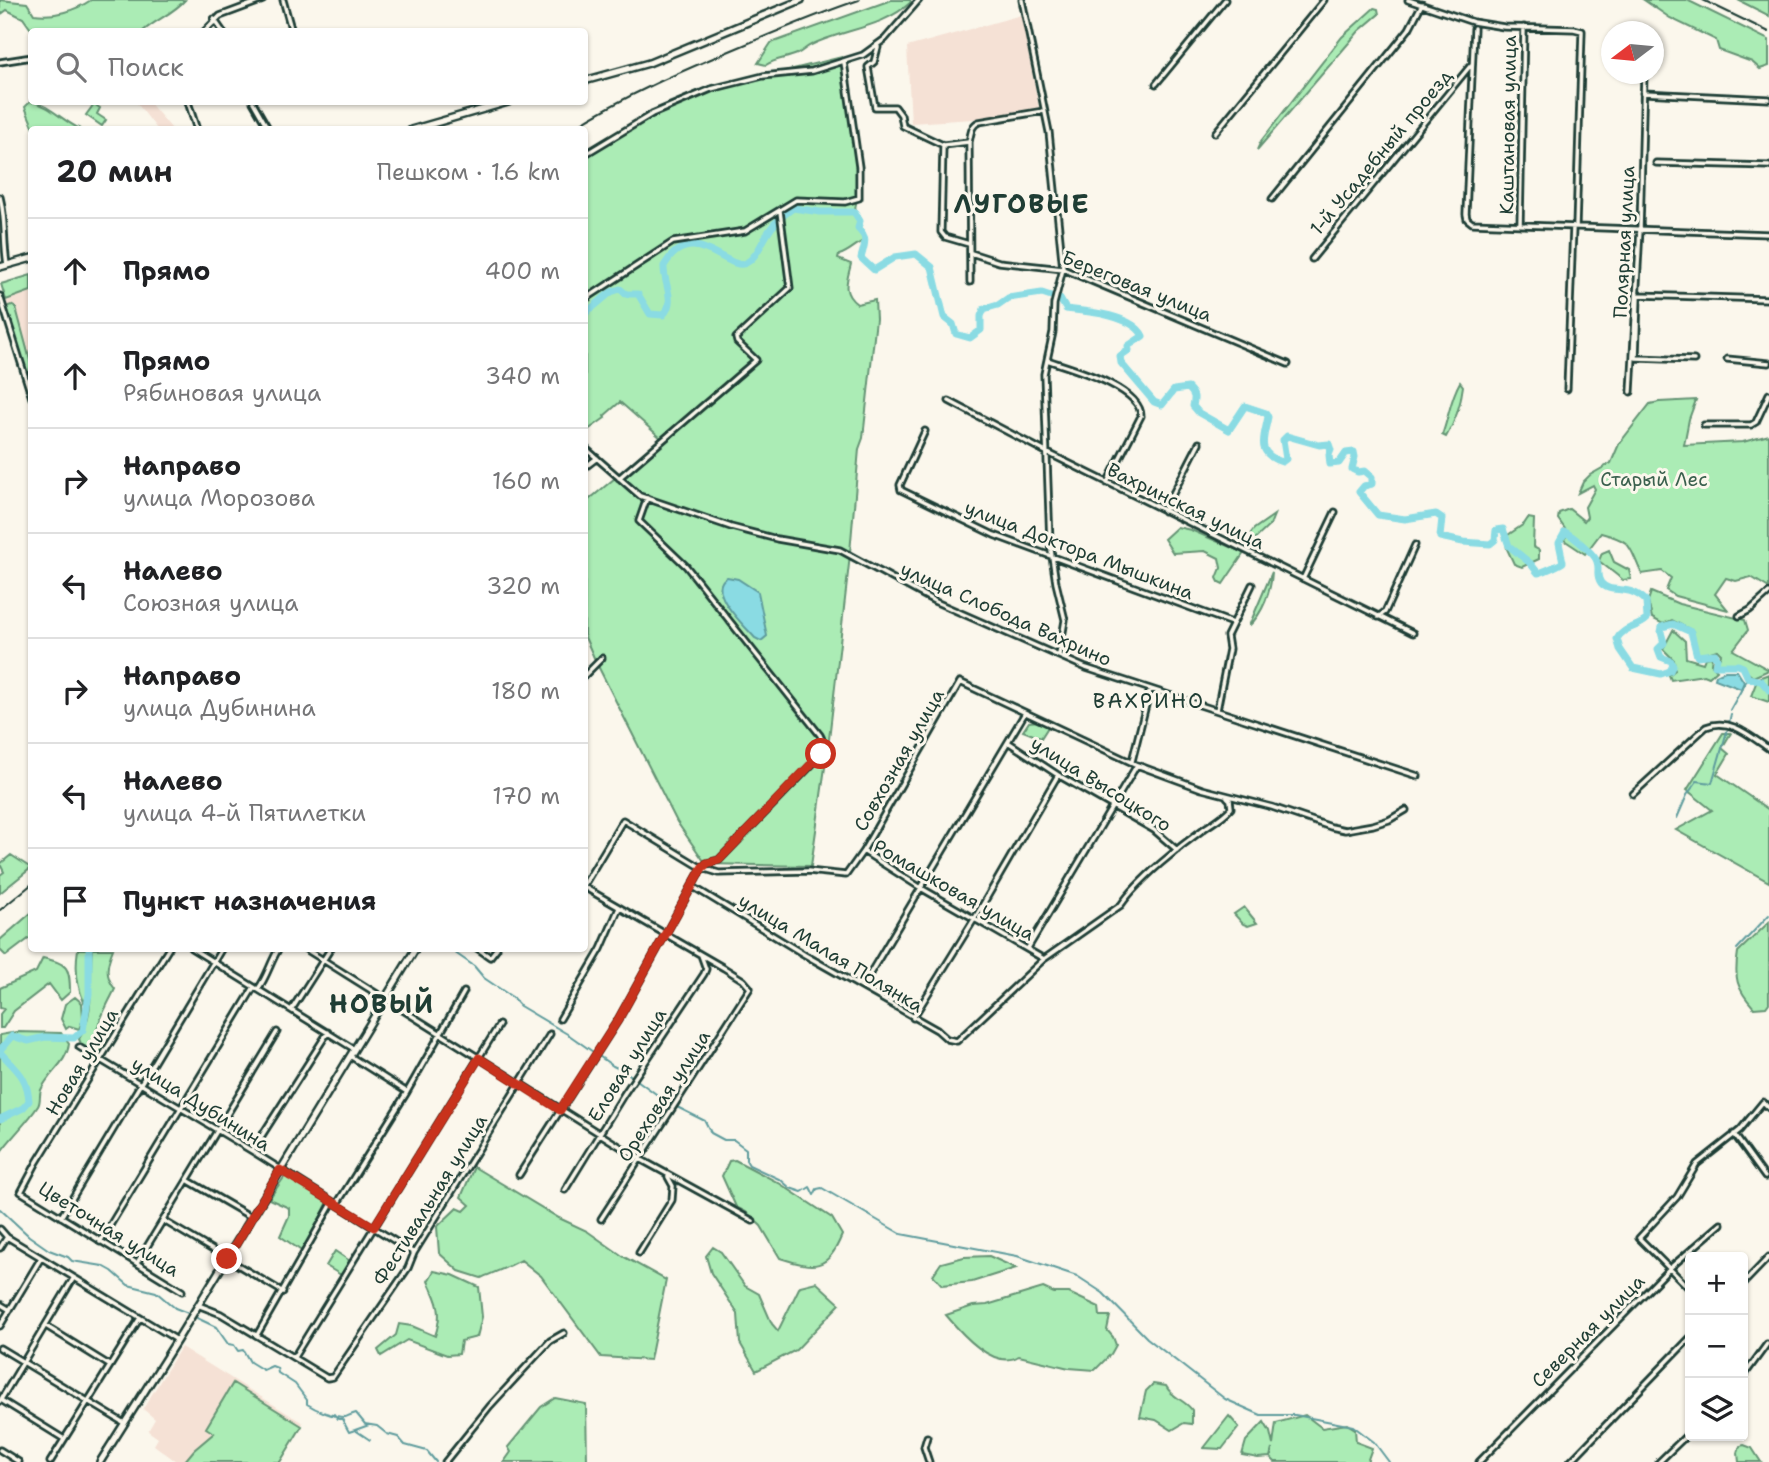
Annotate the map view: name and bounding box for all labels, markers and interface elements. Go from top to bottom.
north arrow [1601,21,1664,84]
search box [28,28,588,105]
street label: Каштановая улица [1494,35,1522,215]
icon: search [52,48,90,86]
text: Поиск [108,49,184,84]
street label: 1-й Усадебный проезд [1304,64,1458,240]
text: 20 мин [56,151,173,192]
text: Пешком · 1.6 km [377,157,560,187]
street label: Полярная улица [1608,165,1640,319]
district label: ЛУГОВЫЕ [953,186,1091,221]
street label: Береговая улица [1058,245,1216,328]
icon: ahead [56,252,94,290]
text: Прямо [123,253,211,288]
text: 400 m [484,256,560,286]
text: Прямо [123,343,211,378]
icon: ahead [56,357,94,395]
text: 340 m [485,361,560,391]
text: Рябиновая улица [123,378,321,408]
text: Направо [123,448,241,483]
street label: Вахринская улица [1103,457,1269,555]
icon: right [56,462,94,500]
text: 160 m [492,466,560,496]
park label: Старый Лес [1600,467,1708,492]
text: улица Морозова [123,483,315,513]
street label: улица Доктора Мышкина [961,495,1197,605]
text: Налево [123,553,223,588]
street label: улица Слобода Вахрино [897,556,1115,672]
icon: left [56,567,94,605]
text: 320 m [486,571,560,601]
text: Союзная улица [123,588,299,618]
text: Направо [123,658,241,693]
icon: right [56,672,94,710]
text: 180 m [491,676,560,706]
street label: Совхозная улица [848,684,950,836]
district label: ВАХРИНО [1093,687,1205,715]
text: улица Дубинина [123,693,316,723]
street label: улица Высоцкого [1026,731,1176,837]
route start [805,738,836,769]
text: Налево [123,763,223,798]
icon: left [56,777,94,815]
text: 170 m [492,781,560,811]
text: улица 4-й Пятилетки [123,798,366,828]
street label: Ромашковая улица [869,834,1039,947]
icon: arrive [56,882,94,920]
text: Пункт назначения [123,883,376,918]
street label: улица Малая Полянка [734,888,928,1018]
district label: НОВЫЙ [329,986,435,1021]
street label: Новая улица [40,1003,124,1120]
street label: Еловая улица [582,1003,672,1127]
street label: Ореховая улица [612,1025,716,1167]
street label: улица Дубинина [127,1051,275,1157]
street label: Фестивальная улица [367,1110,493,1290]
street label: Цветочная улица [34,1176,184,1283]
route end [211,1243,242,1274]
map controls [1685,1252,1748,1441]
button: + [1685,1252,1748,1315]
street label: Северная улица [1526,1269,1650,1393]
button: − [1685,1315,1748,1378]
button: layers [1685,1378,1748,1441]

